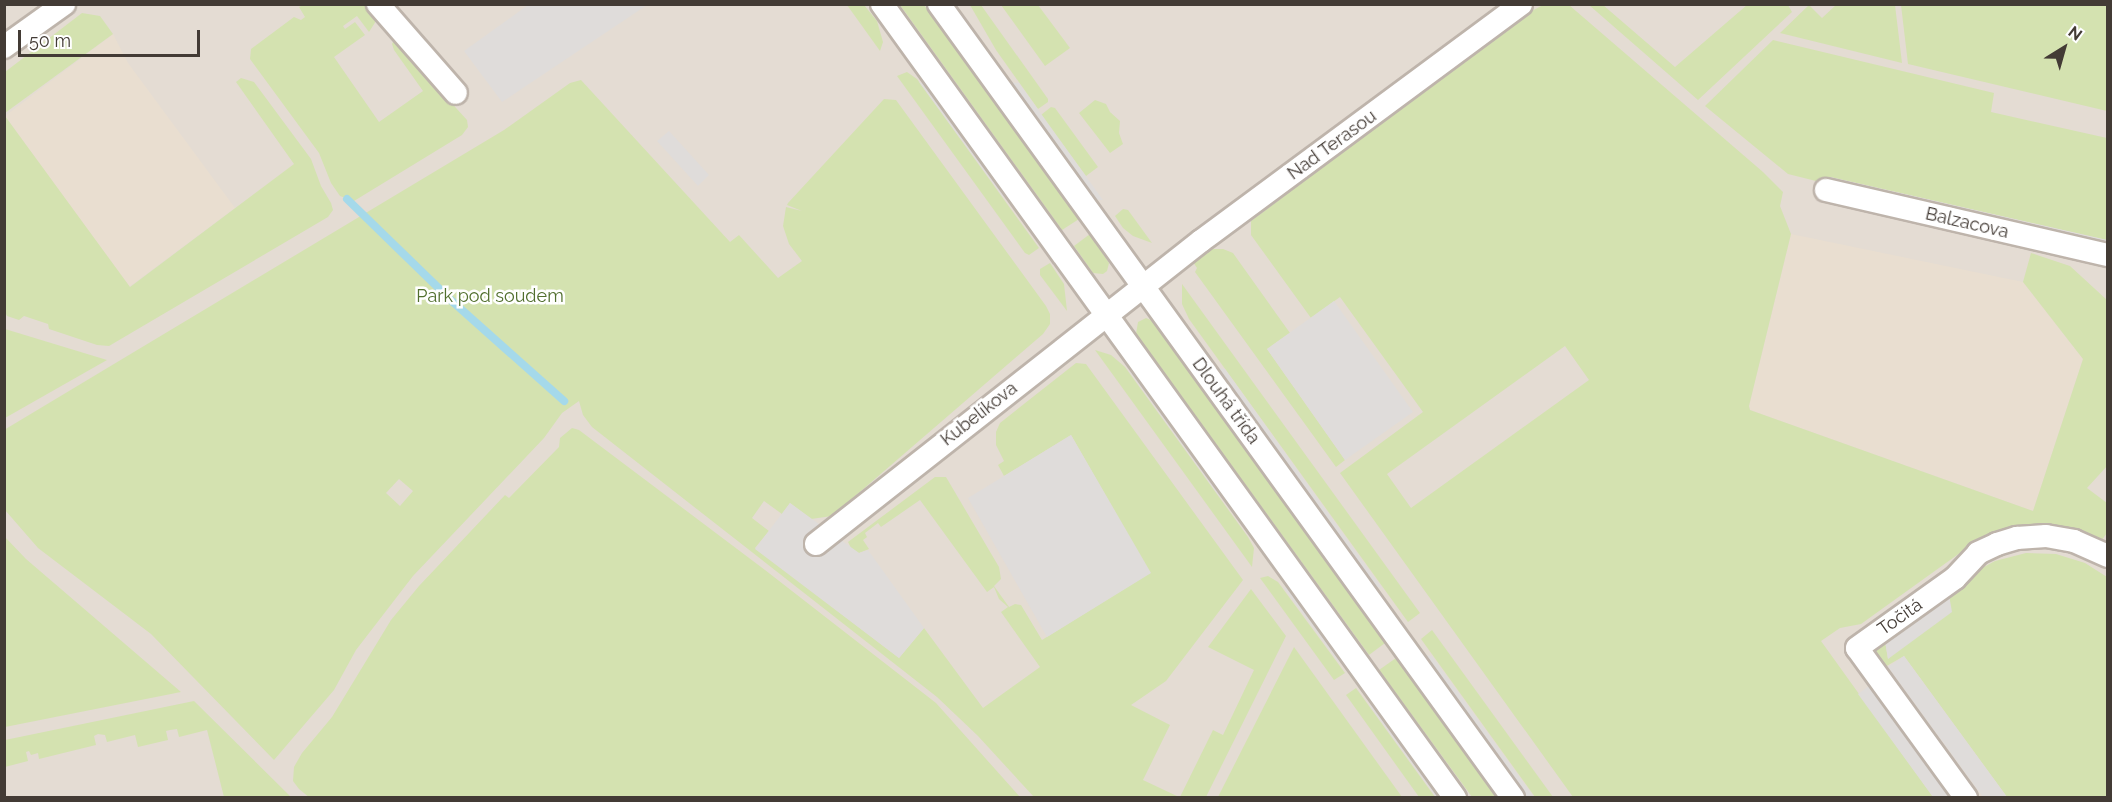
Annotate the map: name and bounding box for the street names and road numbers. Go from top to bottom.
street label: Nad Terasou [1283,105,1381,185]
street label: Balzacova [1923,203,2011,243]
street label: Dlouhá třída [1187,354,1265,448]
street label: Kubelíkova [936,377,1022,451]
street label: Točitá [1874,594,1926,640]

